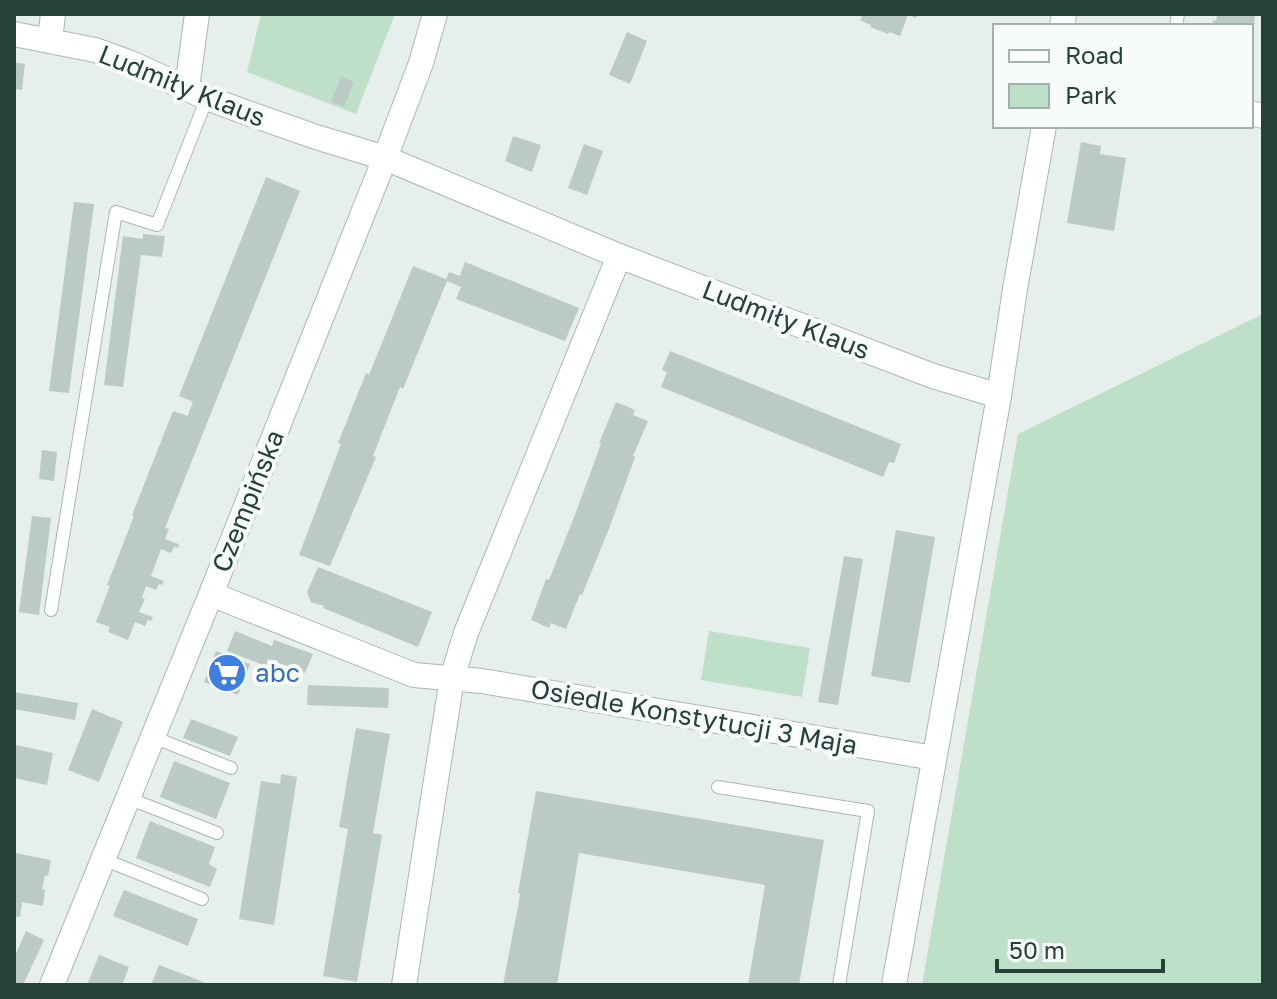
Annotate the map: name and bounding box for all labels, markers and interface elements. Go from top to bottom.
legend [993,24,1253,128]
street label: Ludmiły Klaus [94,38,270,133]
text: Road [1065,40,1124,69]
text: Park [1065,80,1117,109]
street label: Ludmiły Klaus [698,273,874,366]
street label: Czempińska [205,425,290,576]
supermarket icon: abc [206,652,248,694]
place label: abc [255,657,300,688]
street label: Osiedle Konstytucji 3 Maja [528,673,860,761]
scale bar [997,923,1163,973]
text: 50 m [1009,935,1065,964]

